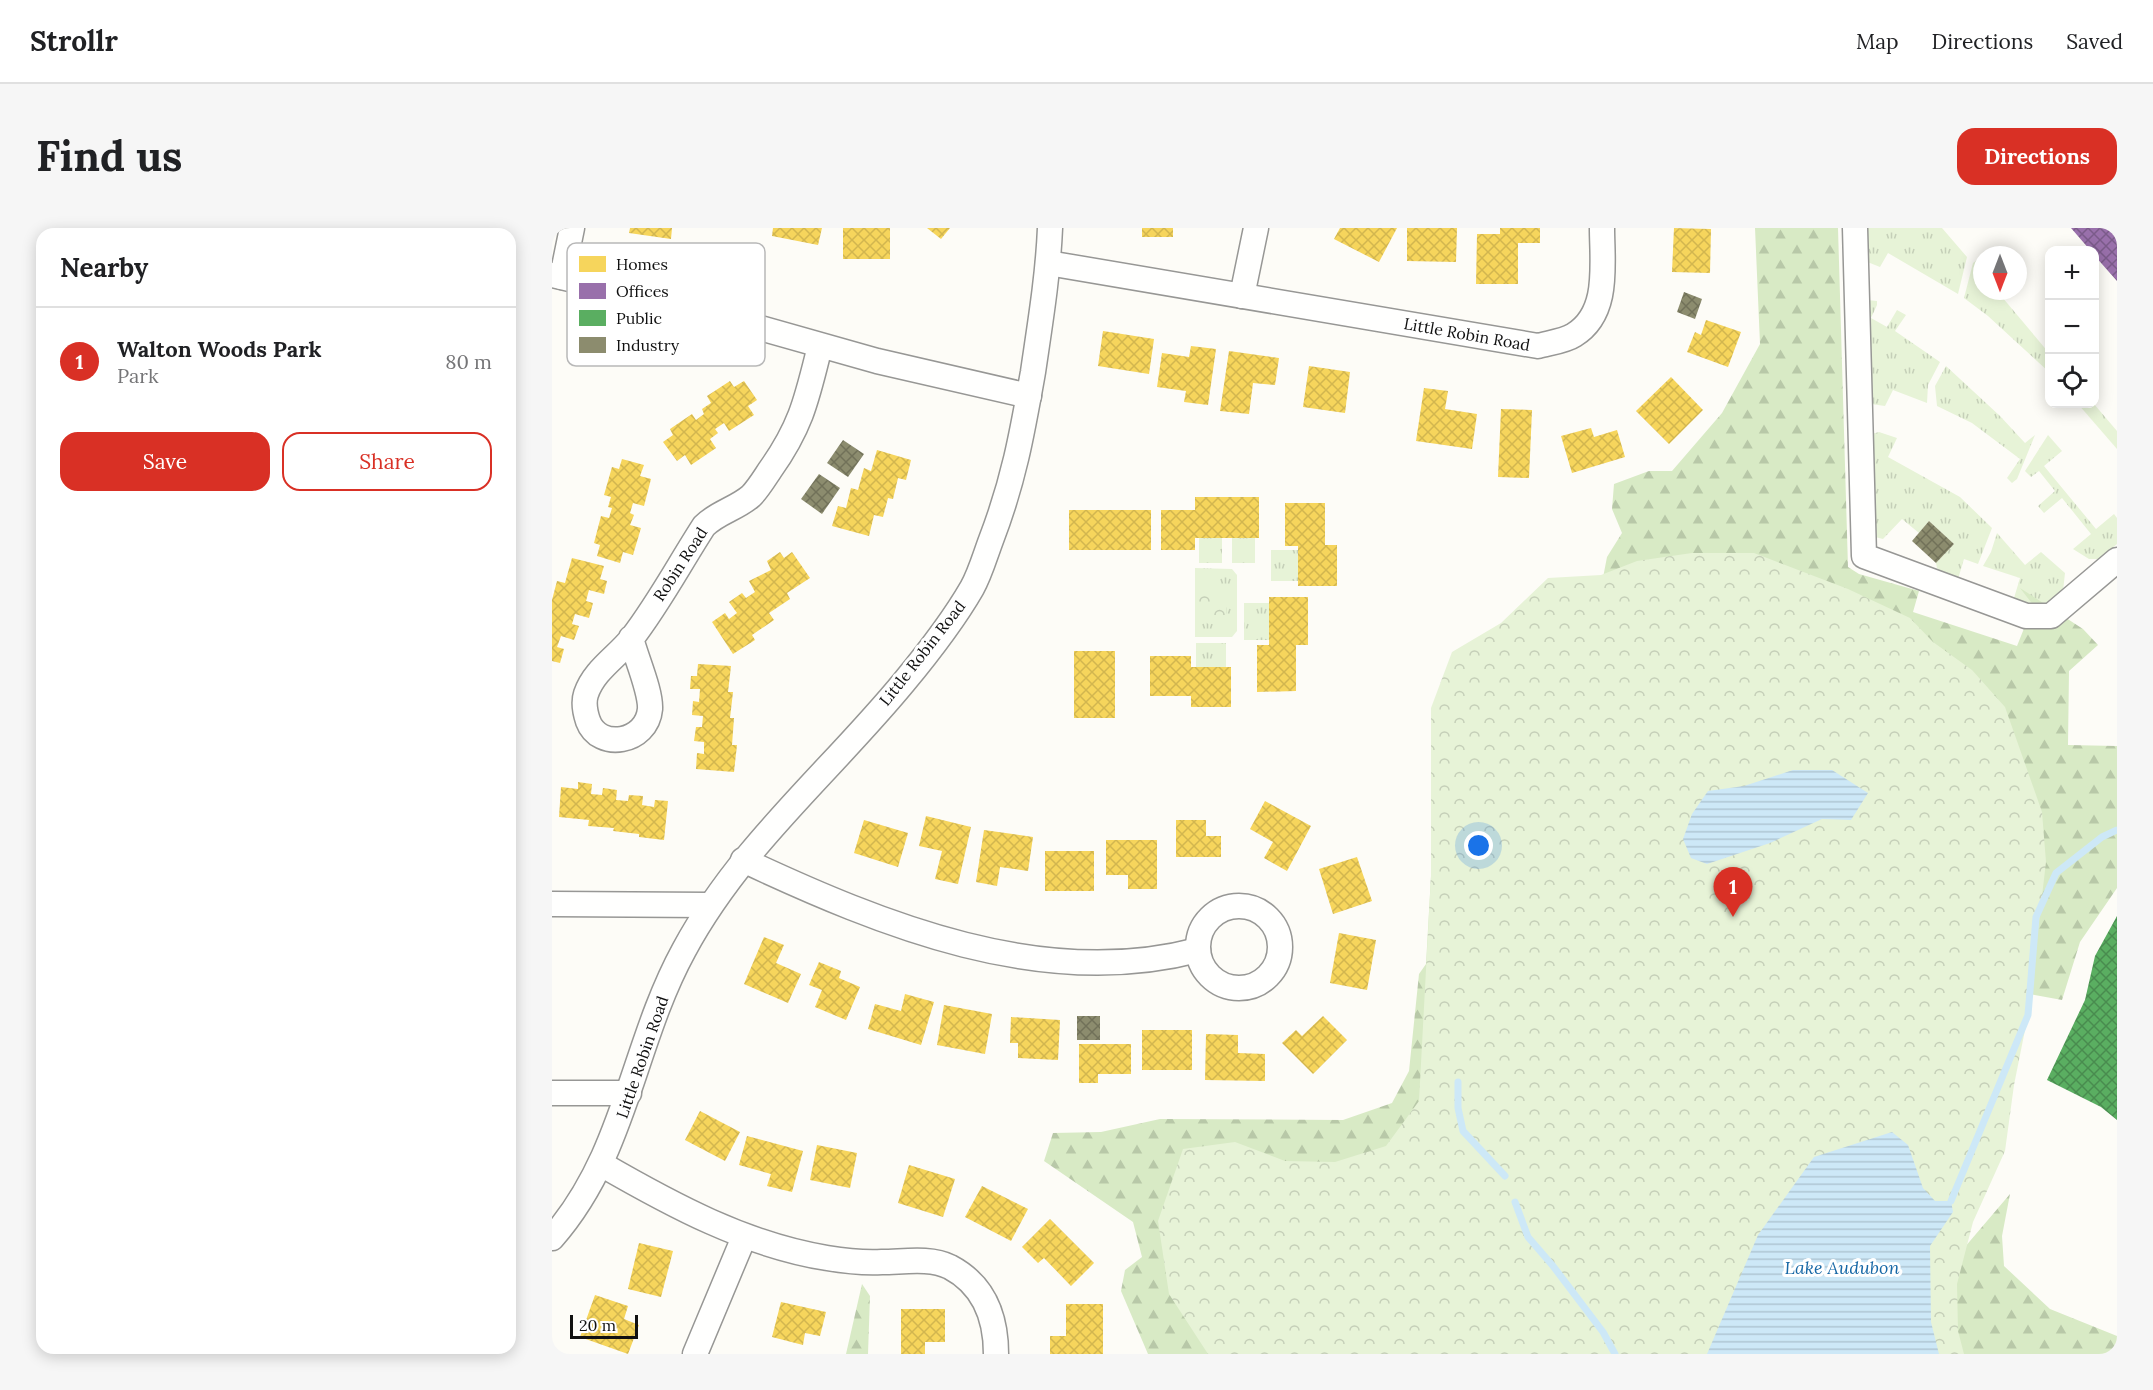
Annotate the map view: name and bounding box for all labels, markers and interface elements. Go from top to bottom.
text: Strollr [30,23,118,59]
text: Map [1856,28,1899,55]
text: Directions [1932,28,2033,55]
text: Saved [2066,28,2123,55]
button: Directions [1957,128,2117,185]
text: Find us [36,129,182,183]
legend [567,243,765,366]
north arrow [1973,246,2027,300]
map controls [2045,246,2099,408]
button: + [2045,246,2099,300]
text: Nearby [60,251,148,284]
text: Homes [616,254,668,274]
text: Offices [616,281,669,301]
button: − [2045,300,2099,354]
text: Public [616,308,662,328]
street label: Little Robin Road [1402,313,1532,355]
text: Walton Woods Park [117,335,322,363]
text: Industry [616,335,680,355]
text: 1 [75,349,84,374]
text: 80 m [445,349,492,374]
button: locate [2045,354,2099,408]
text: Park [117,363,159,388]
button: Save [60,432,270,491]
button: Share [282,432,492,491]
street label: Robin Road [649,523,712,605]
street label: Little Robin Road [875,596,970,710]
your location [1464,831,1493,860]
pin: 1 [1714,868,1752,917]
street label: Little Robin Road [612,993,672,1121]
water label: Lake Audubon [1785,1256,1899,1279]
scale bar [570,1312,638,1340]
text: 20 m [579,1315,616,1335]

